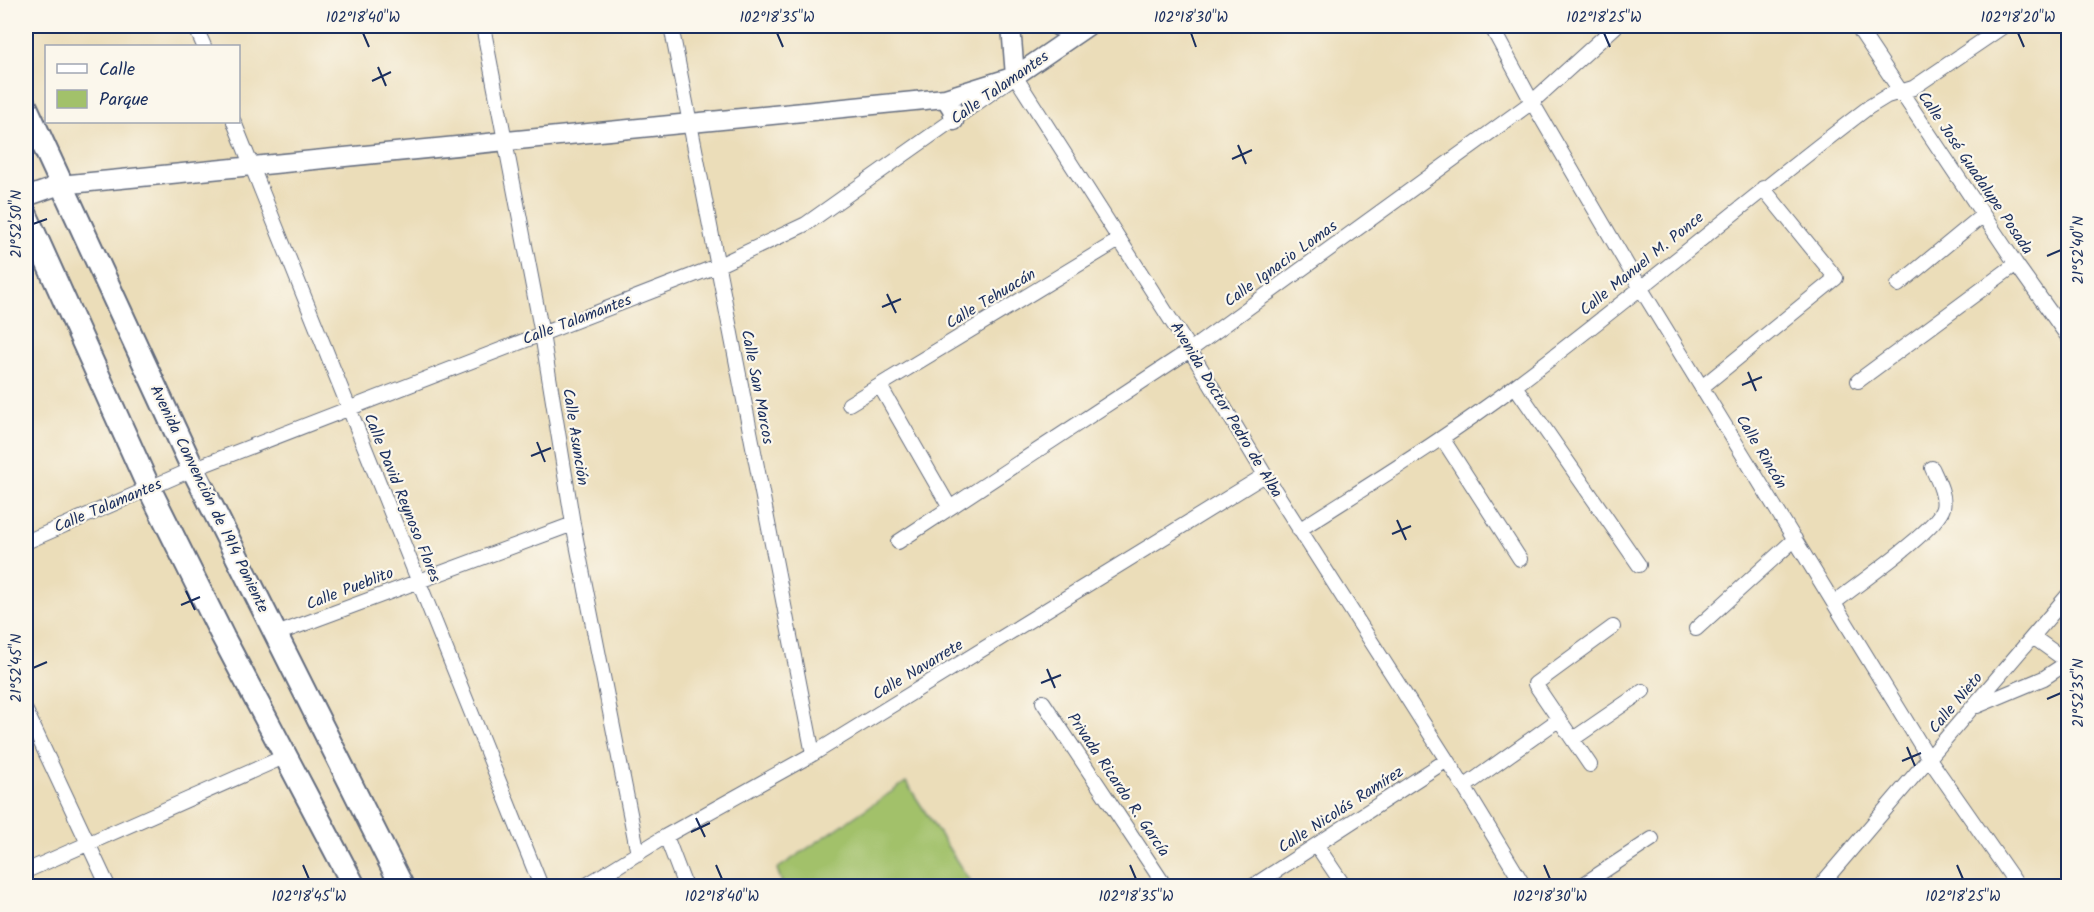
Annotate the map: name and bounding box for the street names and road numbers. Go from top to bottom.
street label: Calle Talamantes [946,45,1054,131]
street label: Calle José Guadalupe Posada [1911,86,2039,260]
street label: Calle Manuel M. Ponce [1574,206,1710,322]
street label: Calle Ignacio Lomas [1219,214,1343,314]
street label: Calle Tehuacán [941,262,1041,336]
street label: Calle Talamantes [519,288,635,352]
street label: Avenida Doctor Pedro de Alba [1163,317,1289,503]
street label: Calle San Marcos [734,328,780,447]
street label: Avenida Convención de 1914 Poniente [143,381,275,617]
street label: Calle Asunción [555,387,595,487]
street label: Calle David Reynoso Flores [357,410,447,587]
street label: Calle Rincón [1729,410,1793,494]
street label: Calle Talamantes [50,472,166,540]
street label: Calle Pueblito [303,561,397,617]
street label: Calle Navarrete [868,633,968,707]
street label: Calle Nieto [1923,667,1989,739]
street label: Privada Ricardo R. García [1060,708,1176,862]
street label: Calle Nicolás Ramírez [1273,760,1409,860]

